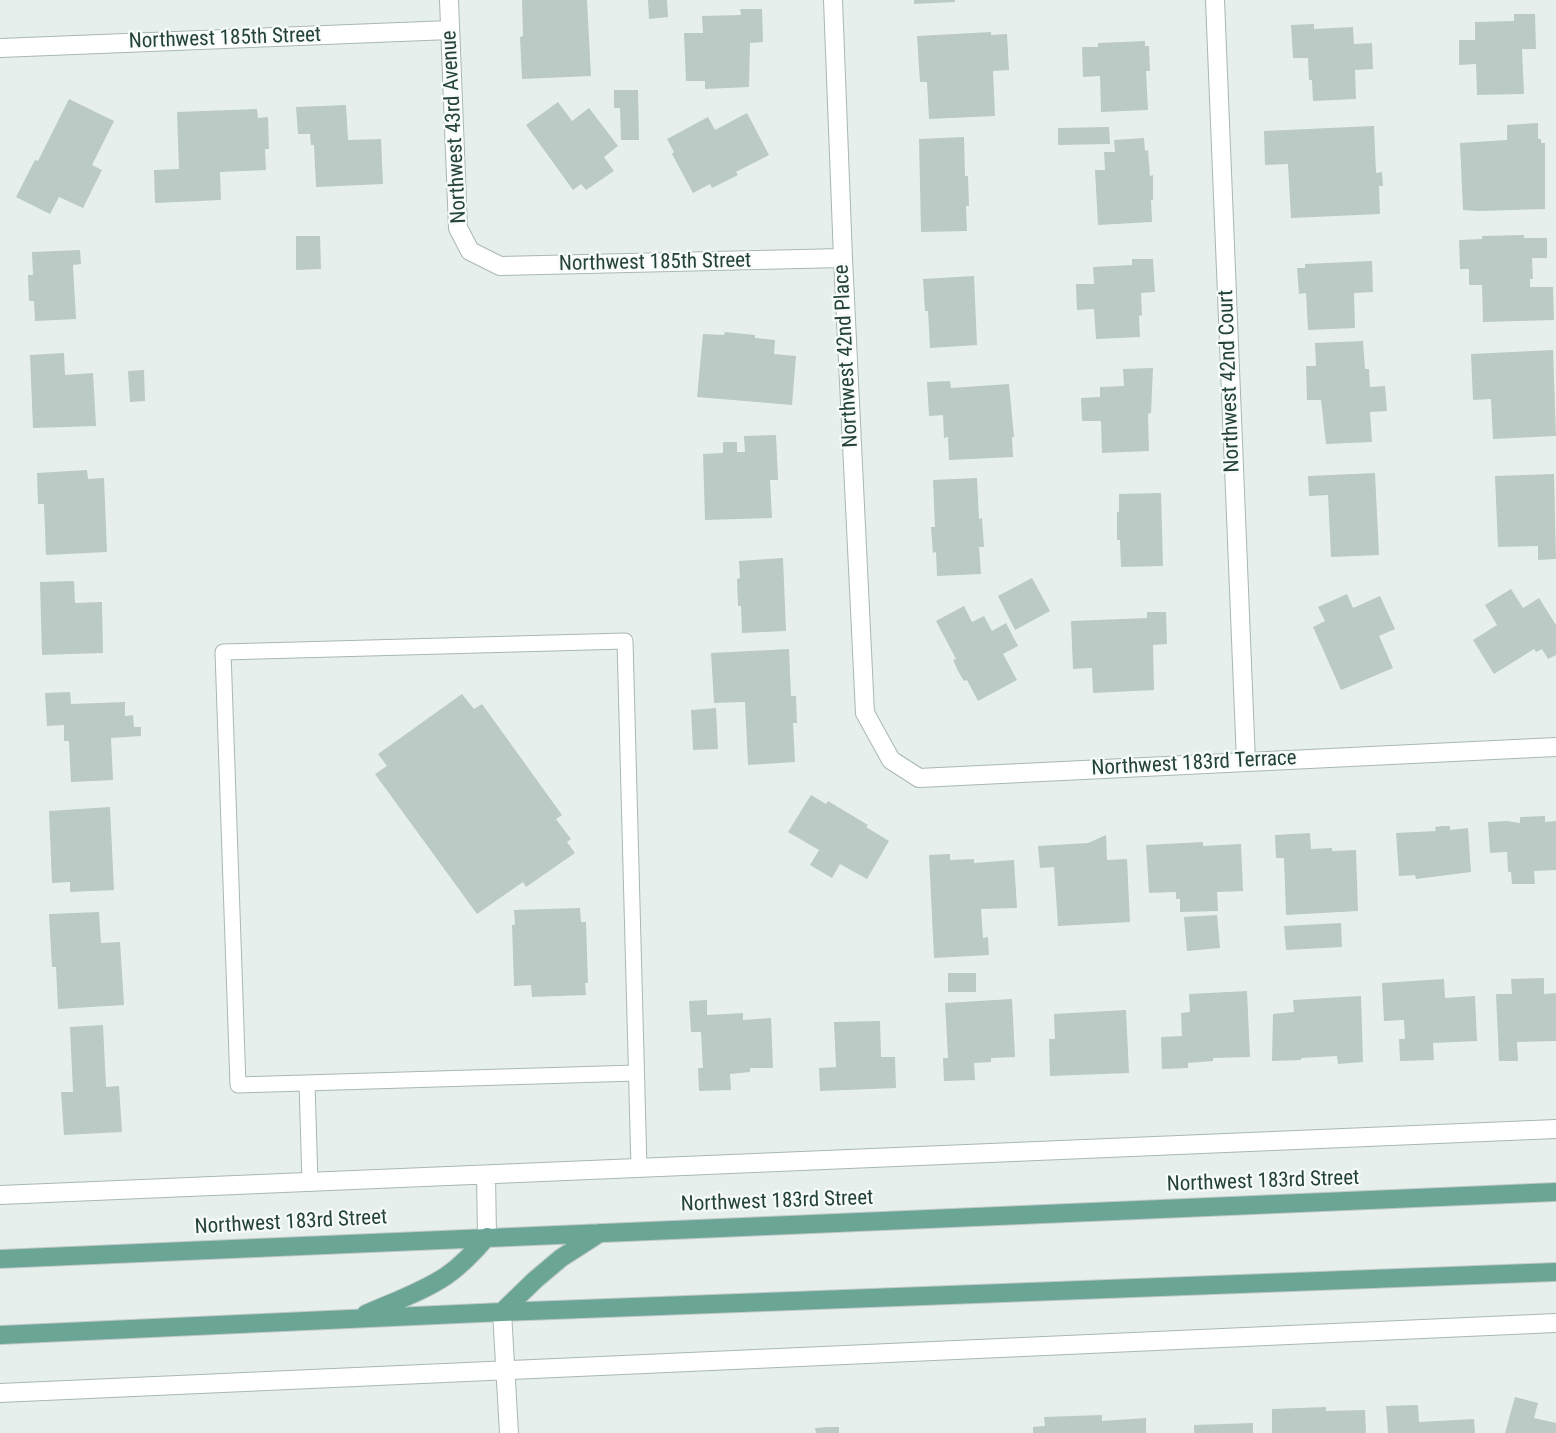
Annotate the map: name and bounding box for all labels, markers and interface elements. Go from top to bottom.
street label: Northwest 185th Street [128,23,322,55]
street label: Northwest 43rd Avenue [437,30,473,224]
street label: Northwest 185th Street [559,249,751,277]
street label: Northwest 42nd Place [830,264,864,448]
street label: Northwest 42nd Court [1214,289,1246,473]
street label: Northwest 183rd Terrace [1091,746,1297,782]
street label: Northwest 183rd Street [1166,1166,1360,1198]
street label: Northwest 183rd Street [680,1186,874,1218]
street label: Northwest 183rd Street [194,1205,388,1241]

